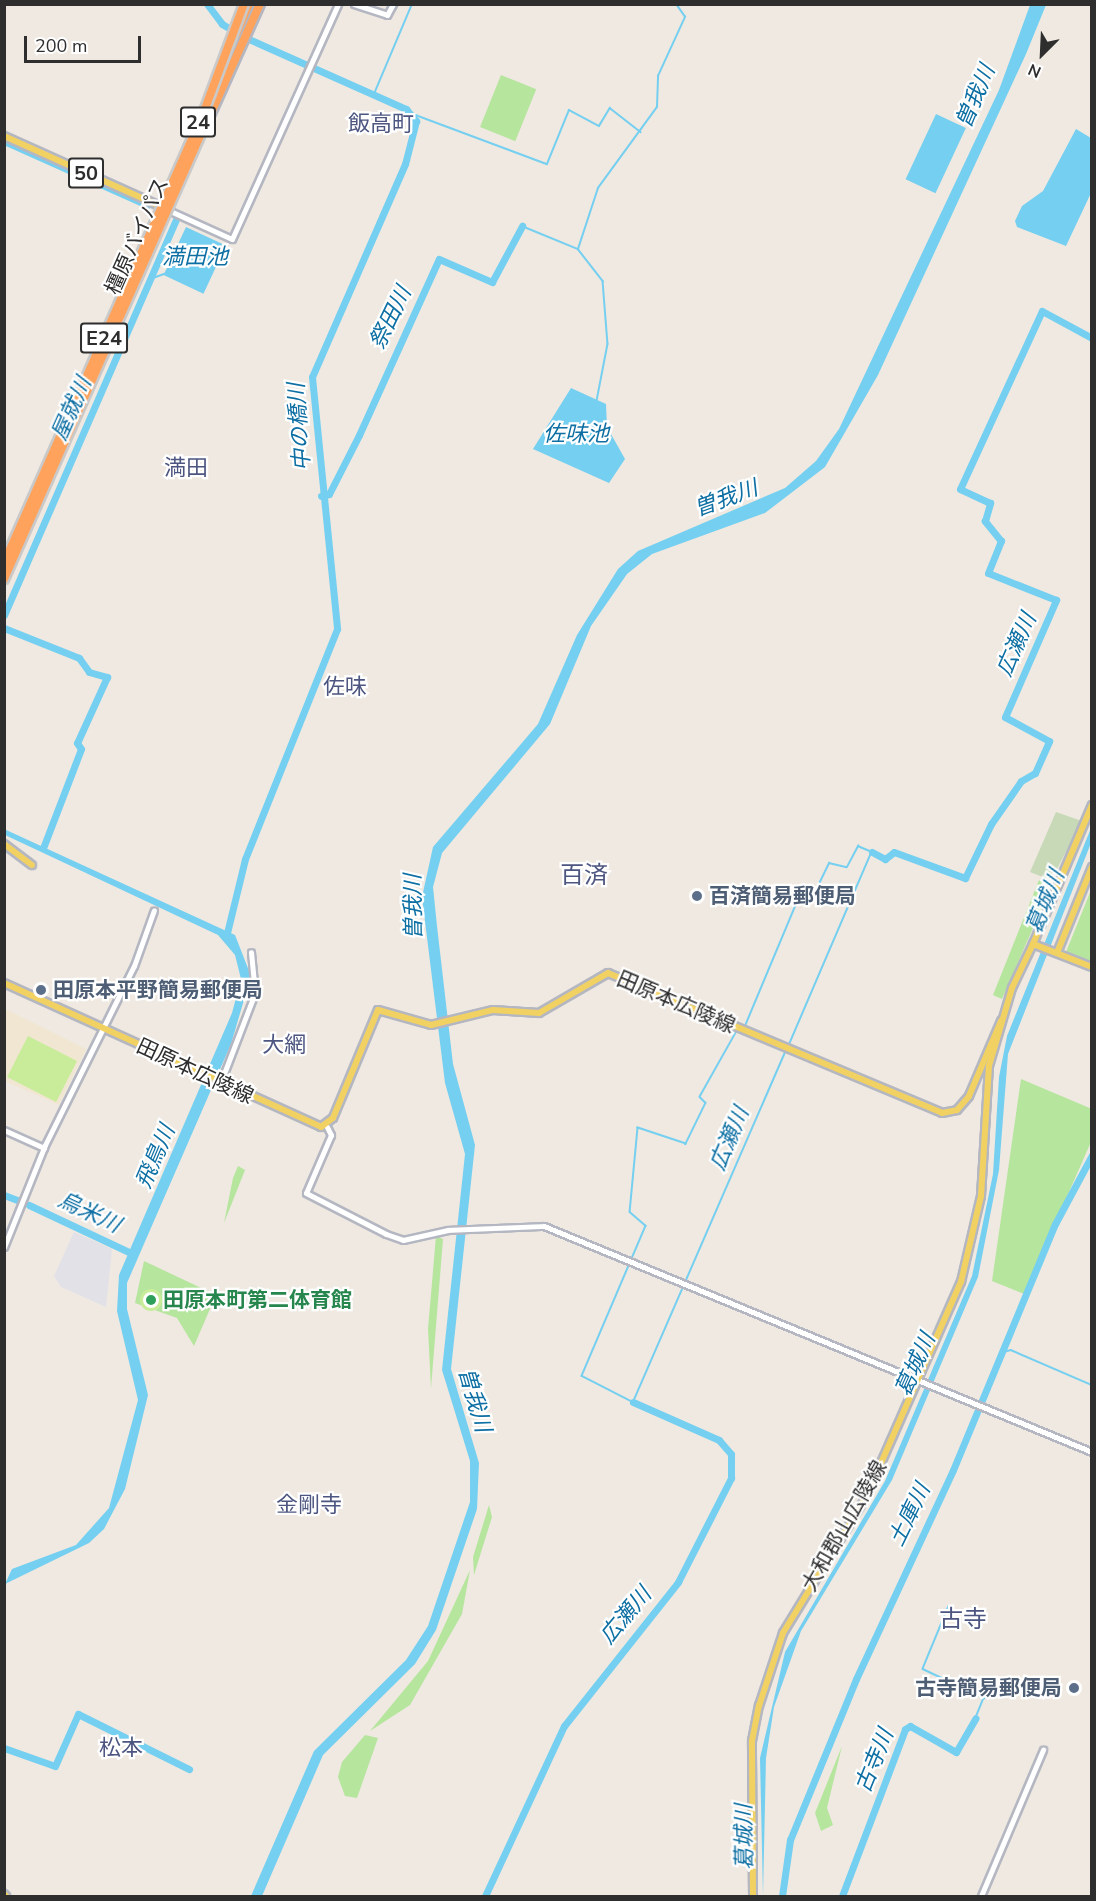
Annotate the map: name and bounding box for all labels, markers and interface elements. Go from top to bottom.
scale bar [27,24,144,62]
north arrow [1012,24,1072,84]
text: 200 m [35,34,87,58]
text: N [1025,58,1045,83]
water label: 曽我川 [951,61,1001,133]
road number: 24 [180,105,216,139]
district label: 飯高町 [348,112,414,138]
road number: 50 [68,156,104,190]
street label: 橿原バイパス [100,173,174,299]
water label: 満田池 [162,245,228,271]
water label: 祭田川 [365,283,417,353]
road number: E24 [80,321,128,355]
water label: 屋就川 [47,373,97,445]
water label: 中の橋川 [284,382,316,472]
water label: 佐味池 [543,422,609,448]
district label: 満田 [164,456,208,482]
water label: 曽我川 [690,475,762,523]
water label: 広瀬川 [992,609,1042,681]
district label: 佐味 [323,675,367,701]
district label: 百済 [560,862,608,890]
water label: 葛城川 [1021,866,1071,938]
water label: 曽我川 [400,874,428,940]
place label: 百済簡易郵便局 [709,883,856,909]
marker: 百済簡易郵便局 [690,889,704,903]
street label: 田原本広陵線 [613,966,739,1038]
place label: 田原本平野簡易郵便局 [53,977,263,1003]
marker: 田原本平野簡易郵便局 [34,983,48,997]
street label: 田原本広陵線 [133,1033,257,1109]
district label: 大網 [262,1033,306,1059]
water label: 広瀬川 [705,1103,755,1175]
water label: 飛鳥川 [131,1121,181,1193]
water label: 烏米川 [54,1187,124,1239]
place label: 田原本町第二体育館 [163,1287,352,1313]
marker: 田原本町第二体育館 [144,1293,158,1307]
water label: 葛城川 [891,1329,941,1401]
water label: 曽我川 [452,1365,496,1435]
street label: 大和郡山広陵線 [796,1456,892,1596]
water label: 土庫川 [884,1480,936,1550]
district label: 金剛寺 [276,1493,342,1519]
water label: 広瀬川 [595,1582,657,1650]
district label: 古寺 [939,1606,987,1634]
place label: 古寺簡易郵便局 [915,1675,1062,1701]
marker: 古寺簡易郵便局 [1067,1681,1081,1695]
water label: 古寺川 [850,1725,900,1797]
district label: 松本 [99,1736,143,1762]
water label: 葛城川 [731,1804,759,1870]

